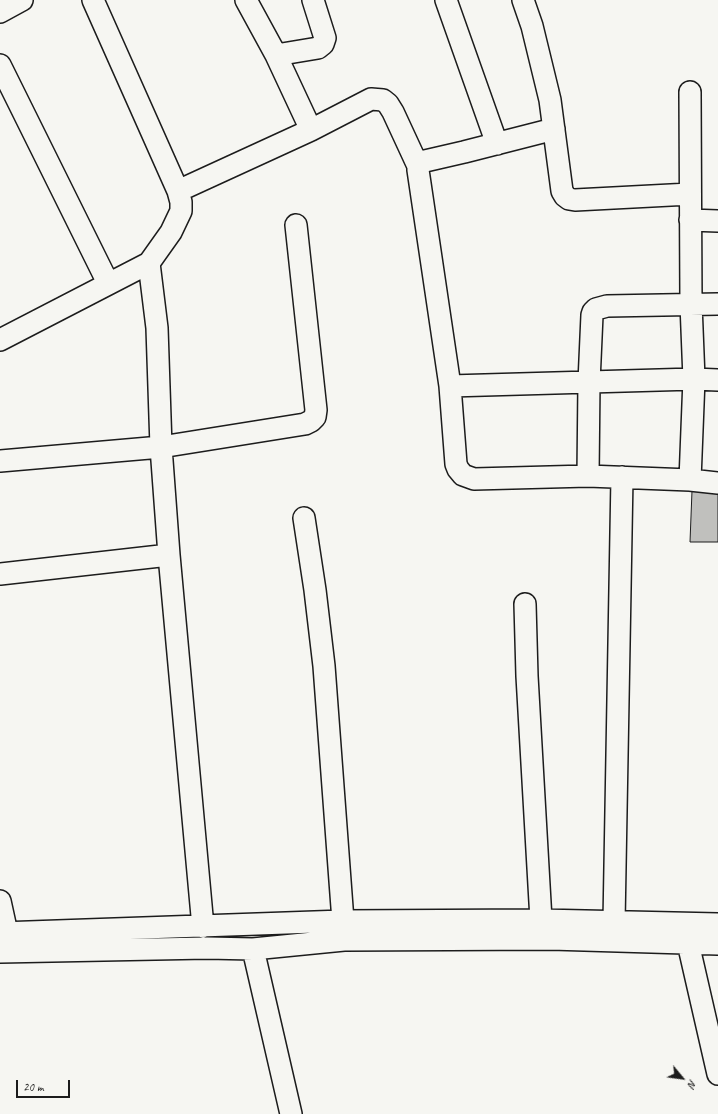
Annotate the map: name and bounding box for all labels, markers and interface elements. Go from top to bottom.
north arrow [662,1058,702,1098]
scale bar [18,1072,72,1098]
text: N [685,1077,700,1090]
text: 20 m [23,1079,43,1095]

